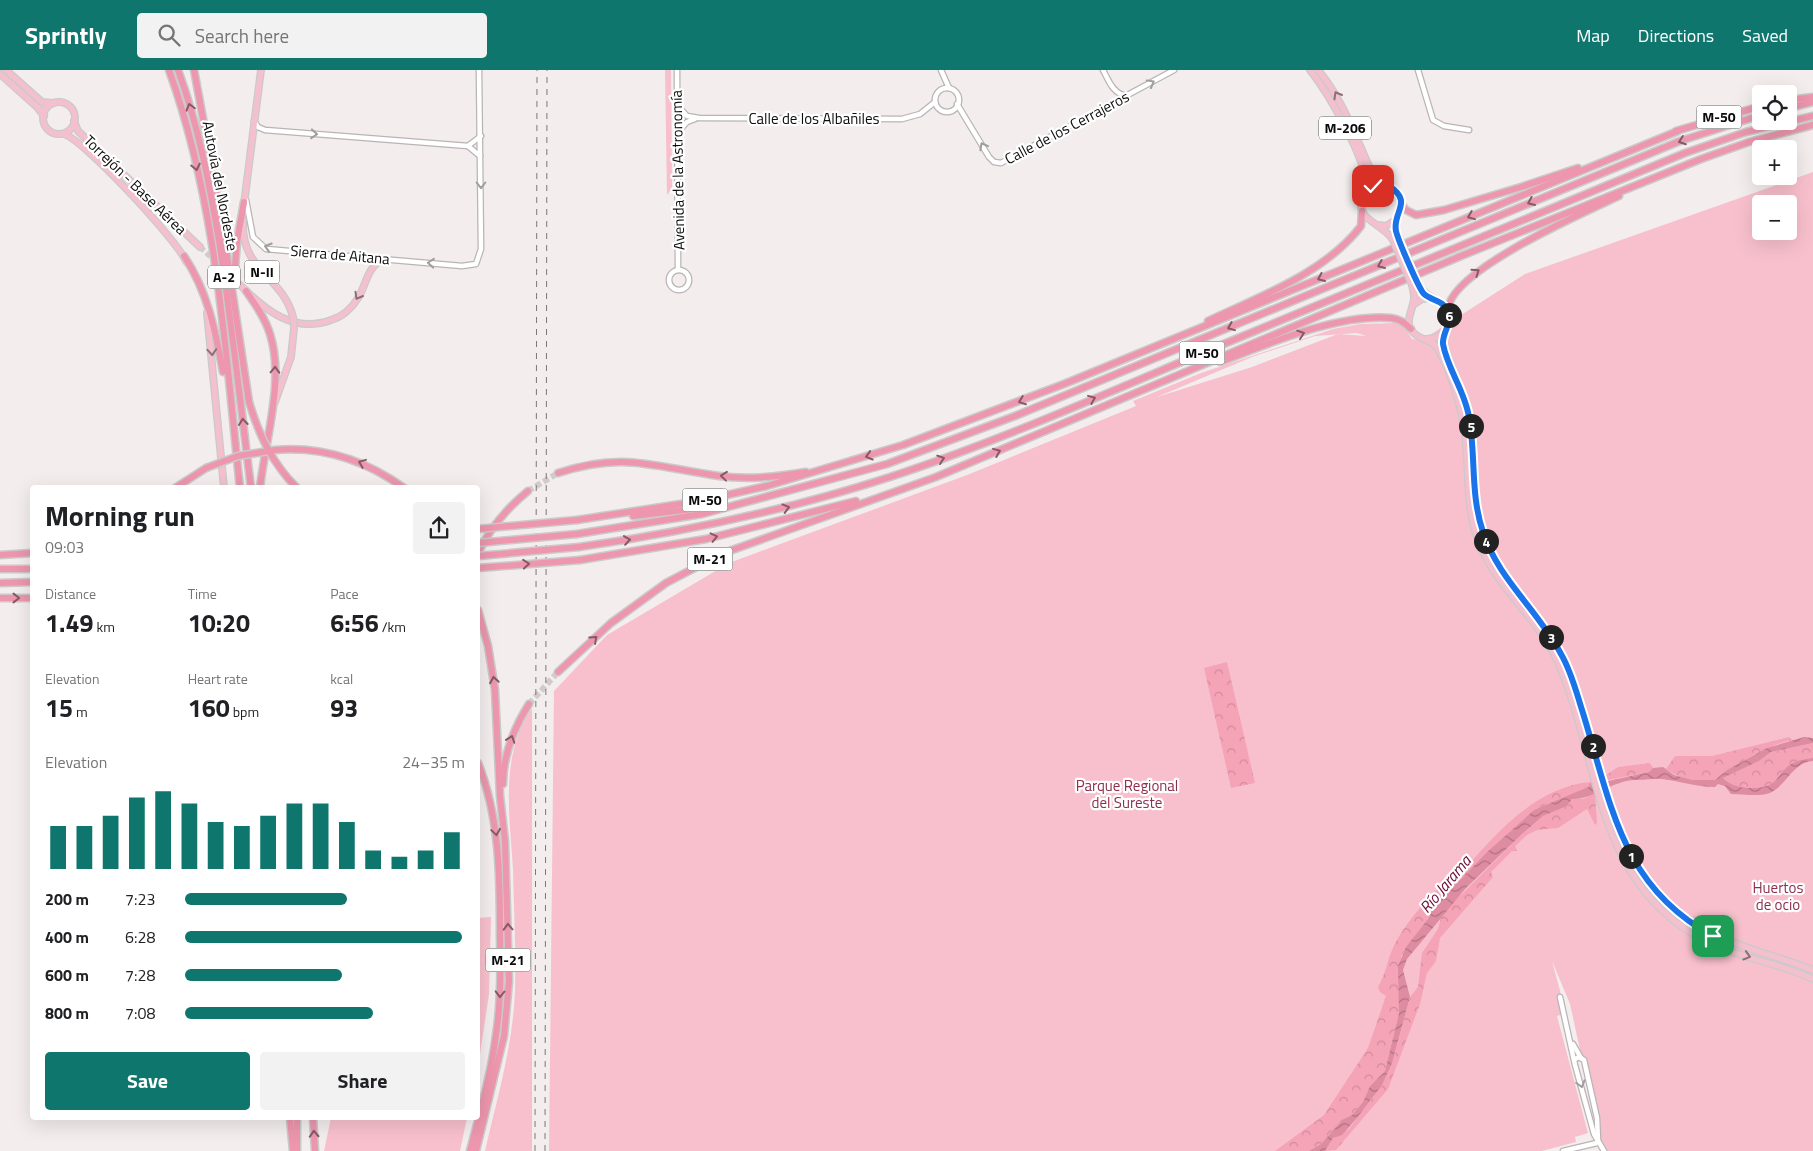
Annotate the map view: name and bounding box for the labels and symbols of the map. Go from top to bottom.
one-way arrow [1145,79,1154,89]
street label: Calle de los Cerrajeros [1000,85,1133,170]
street label: Avenida de la Astronomía [665,89,690,250]
one-way arrow [1333,91,1343,100]
one-way arrow [186,103,196,111]
road number: M-50 [1696,106,1742,128]
street label: Calle de los Albañiles [748,107,880,130]
road number: M-206 [1319,116,1371,140]
street label: Autovía del Nordeste [197,119,244,253]
one-way arrow [310,128,318,139]
street label: Torrejón - Base Aérea [78,129,193,240]
one-way arrow [1678,135,1686,145]
one-way arrow [979,143,989,152]
one-way arrow [190,163,201,172]
pin [1352,165,1394,207]
one-way arrow [476,182,486,189]
one-way arrow [1527,195,1536,206]
one-way arrow [1467,210,1476,220]
street label: Sierra de Aitana [289,239,391,270]
one-way arrow [264,243,273,253]
one-way arrow [427,258,435,269]
one-way arrow [1377,258,1386,269]
road number: N-II [244,260,280,283]
road number: A-2 [208,266,240,288]
one-way arrow [1470,269,1480,278]
one-way arrow [1317,272,1326,283]
one-way arrow [355,291,365,300]
pin: 6 [1436,302,1462,328]
one-way arrow [1227,321,1236,331]
one-way arrow [1297,330,1305,340]
road number: M-50 [1180,342,1224,364]
one-way arrow [206,349,217,357]
one-way arrow [270,366,280,374]
one-way arrow [1018,395,1026,405]
one-way arrow [1087,395,1096,406]
pin: 5 [1458,414,1484,438]
one-way arrow [238,417,249,425]
one-way arrow [992,448,1001,458]
one-way arrow [865,450,873,460]
one-way arrow [936,455,945,465]
one-way arrow [358,459,367,470]
one-way arrow [720,471,728,482]
road number: M-50 [682,488,728,512]
one-way arrow [781,503,790,513]
pin: 4 [1474,528,1498,554]
one-way arrow [710,532,719,542]
one-way arrow [623,536,631,546]
road number: M-21 [688,548,732,570]
one-way arrow [522,559,530,570]
one-way arrow [13,593,21,603]
pin: 3 [1538,624,1564,650]
one-way arrow [588,636,597,645]
one-way arrow [489,675,499,684]
pin: 2 [1580,734,1606,758]
one-way arrow [505,736,515,744]
park label: Parque Regional del Sureste [1076,774,1178,814]
one-way arrow [490,827,500,836]
pin: 1 [1618,844,1644,868]
water label: Río Jarama [1414,849,1477,918]
park label: Huertos de ocio [1752,876,1804,916]
pin [1692,915,1734,957]
one-way arrow [502,923,513,931]
road number: M-21 [486,948,530,972]
one-way arrow [1743,951,1751,961]
one-way arrow [495,990,505,998]
one-way arrow [1576,1079,1586,1087]
one-way arrow [308,1130,319,1138]

